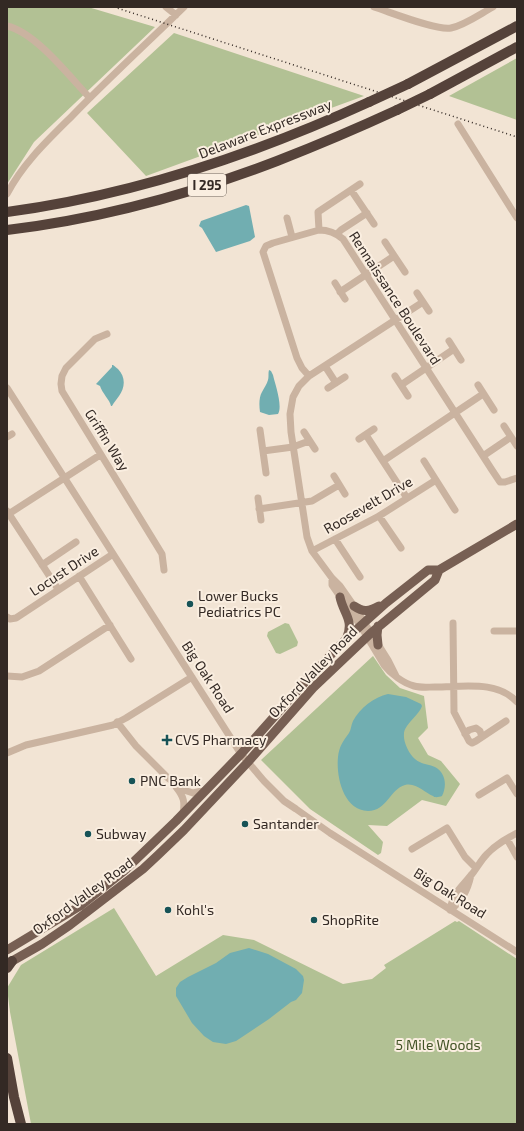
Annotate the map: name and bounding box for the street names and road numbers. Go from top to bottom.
street label: Delaware Expressway [196,95,334,162]
road number: I 295 [188,174,226,196]
street label: Rennaissance Boulevard [346,228,445,368]
street label: Griffin Way [82,405,134,474]
street label: Roosevelt Drive [320,472,415,537]
street label: Locust Drive [26,542,101,599]
street label: Oxford Valley Road [265,622,361,721]
street label: Big Oak Road [179,638,238,716]
street label: Oxford Valley Road [29,853,136,938]
street label: Big Oak Road [411,864,490,922]

